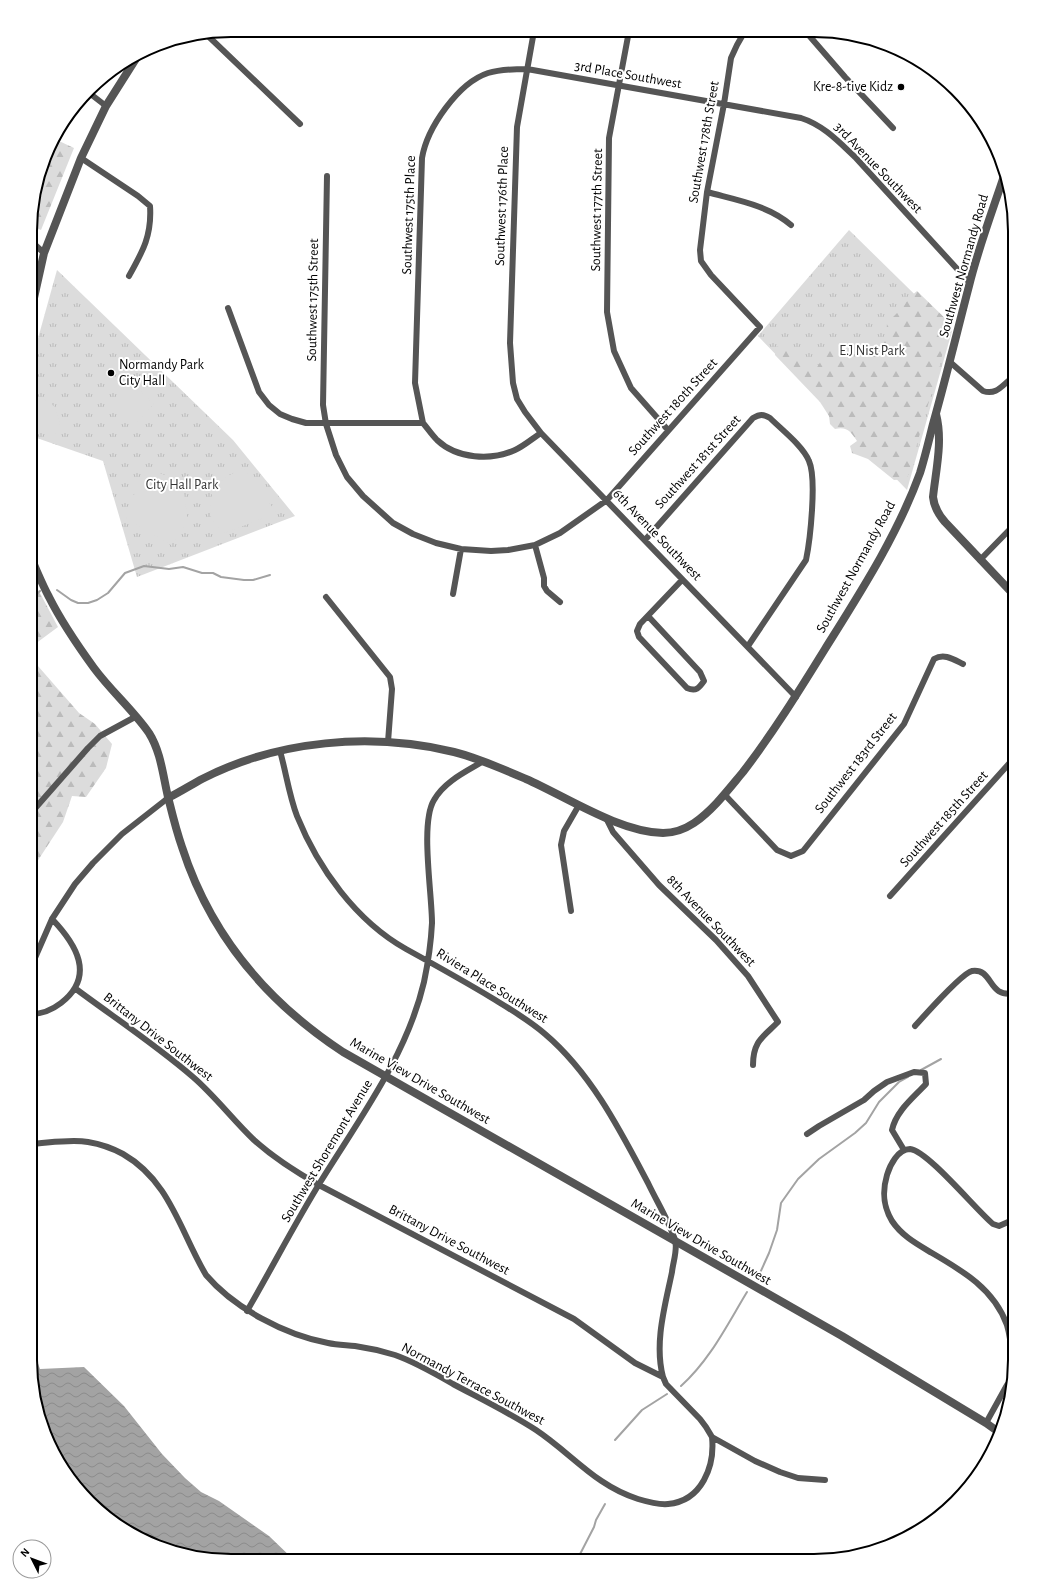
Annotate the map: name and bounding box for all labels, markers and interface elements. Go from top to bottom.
street label: 3rd Place Southwest [573,59,683,91]
street label: Southwest 178th Street [686,79,722,204]
place label: Kre-8-tive Kidz [813,80,893,94]
marker: Kre-8-tive Kidz [896,82,906,92]
street label: 3rd Avenue Southwest [831,120,925,216]
street label: Southwest 176th Place [493,146,511,266]
street label: Southwest 177th Street [589,148,605,272]
street label: Southwest 175th Place [400,155,418,275]
street label: Southwest Normandy Road [937,193,991,339]
street label: Southwest 175th Street [305,238,321,362]
park label: E.J Nist Park [839,344,905,358]
street label: Southwest 180th Street [626,355,720,458]
place label: Normandy Park City Hall [119,358,205,388]
marker: Normandy Park City Hall [106,368,116,378]
street label: Southwest 181st Street [652,412,744,512]
park label: City Hall Park [146,478,219,492]
street label: 6th Avenue Southwest [610,487,704,584]
street label: Southwest Normandy Road [814,499,898,635]
street label: Southwest 183rd Street [812,710,900,816]
street label: Southwest 185th Street [897,768,991,870]
street label: 8th Avenue Southwest [664,873,758,970]
street label: Riviera Place Southwest [434,946,551,1026]
street label: Brittany Drive Southwest [101,990,216,1084]
street label: Marine View Drive Southwest [348,1035,493,1127]
street label: Southwest Shoremont Avenue [279,1077,375,1225]
street label: Marine View Drive Southwest [629,1196,774,1288]
street label: Brittany Drive Southwest [386,1202,512,1278]
street label: Normandy Terrace Southwest [399,1340,547,1428]
north arrow [12,1539,52,1579]
text: N [18,1546,32,1559]

